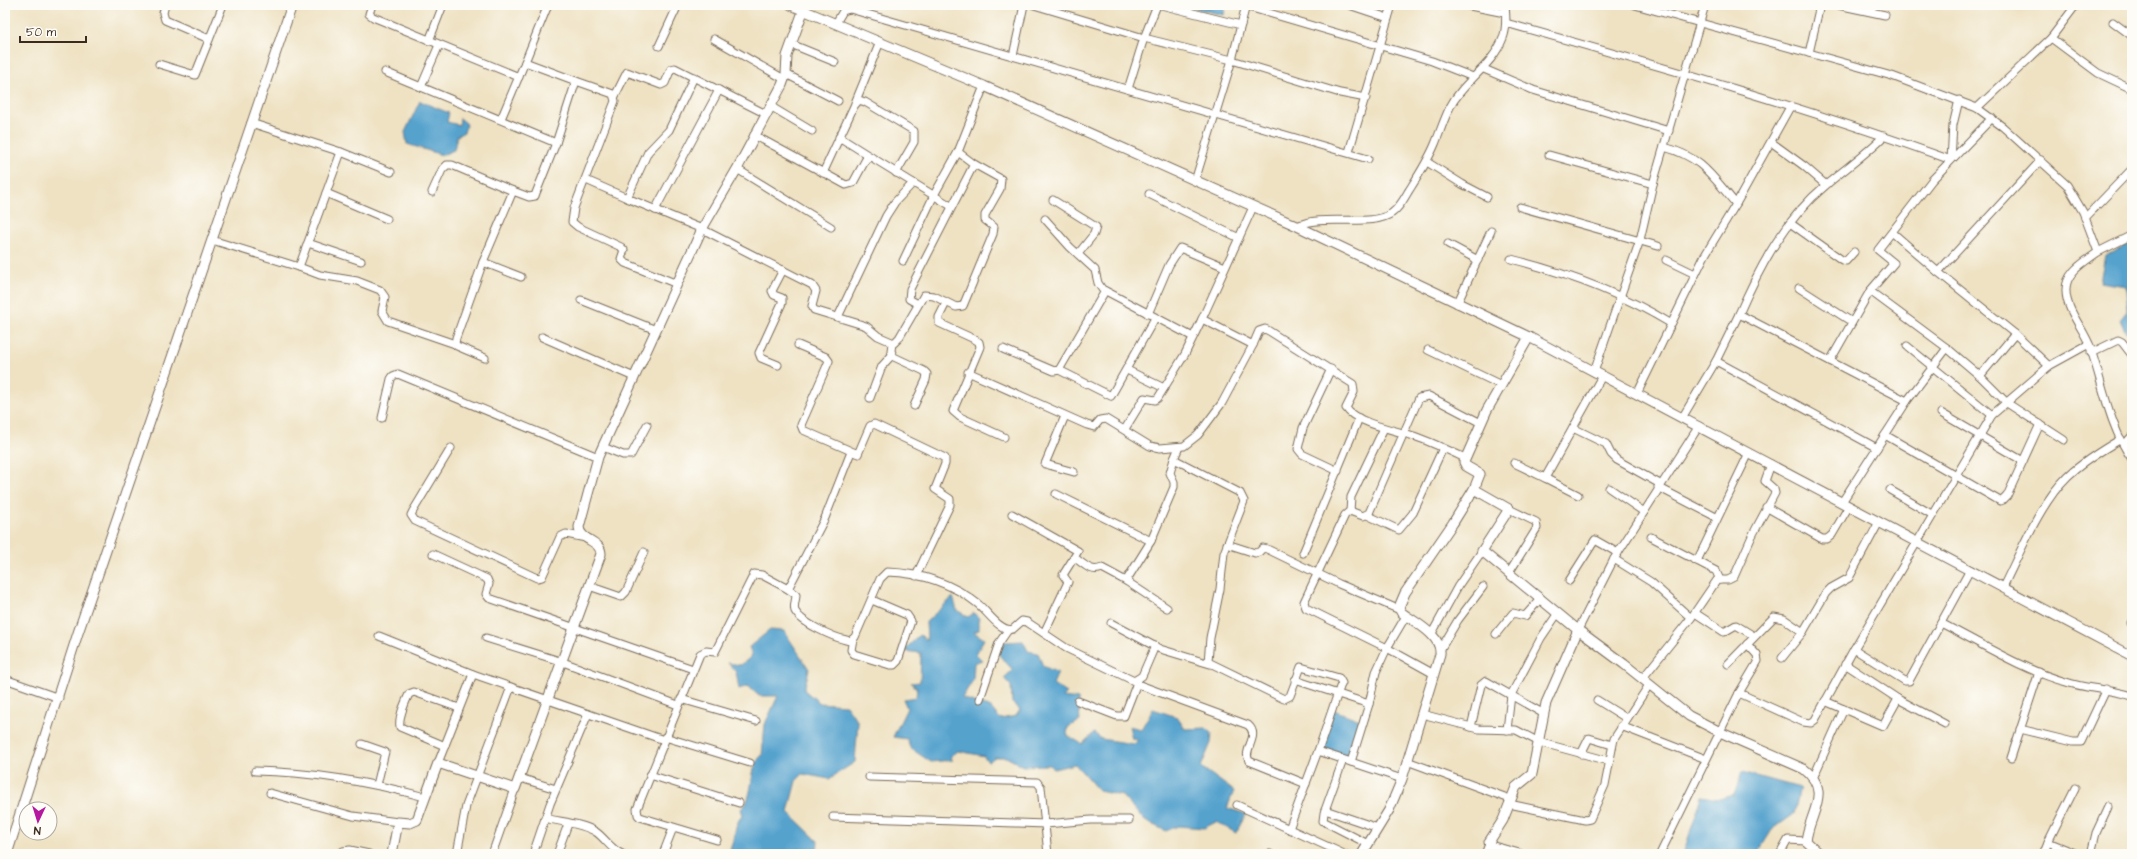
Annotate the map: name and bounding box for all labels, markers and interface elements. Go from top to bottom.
scale bar [20,18,86,44]
text: 50 m [26,24,57,41]
north arrow [18,801,58,841]
text: N [33,823,41,838]

